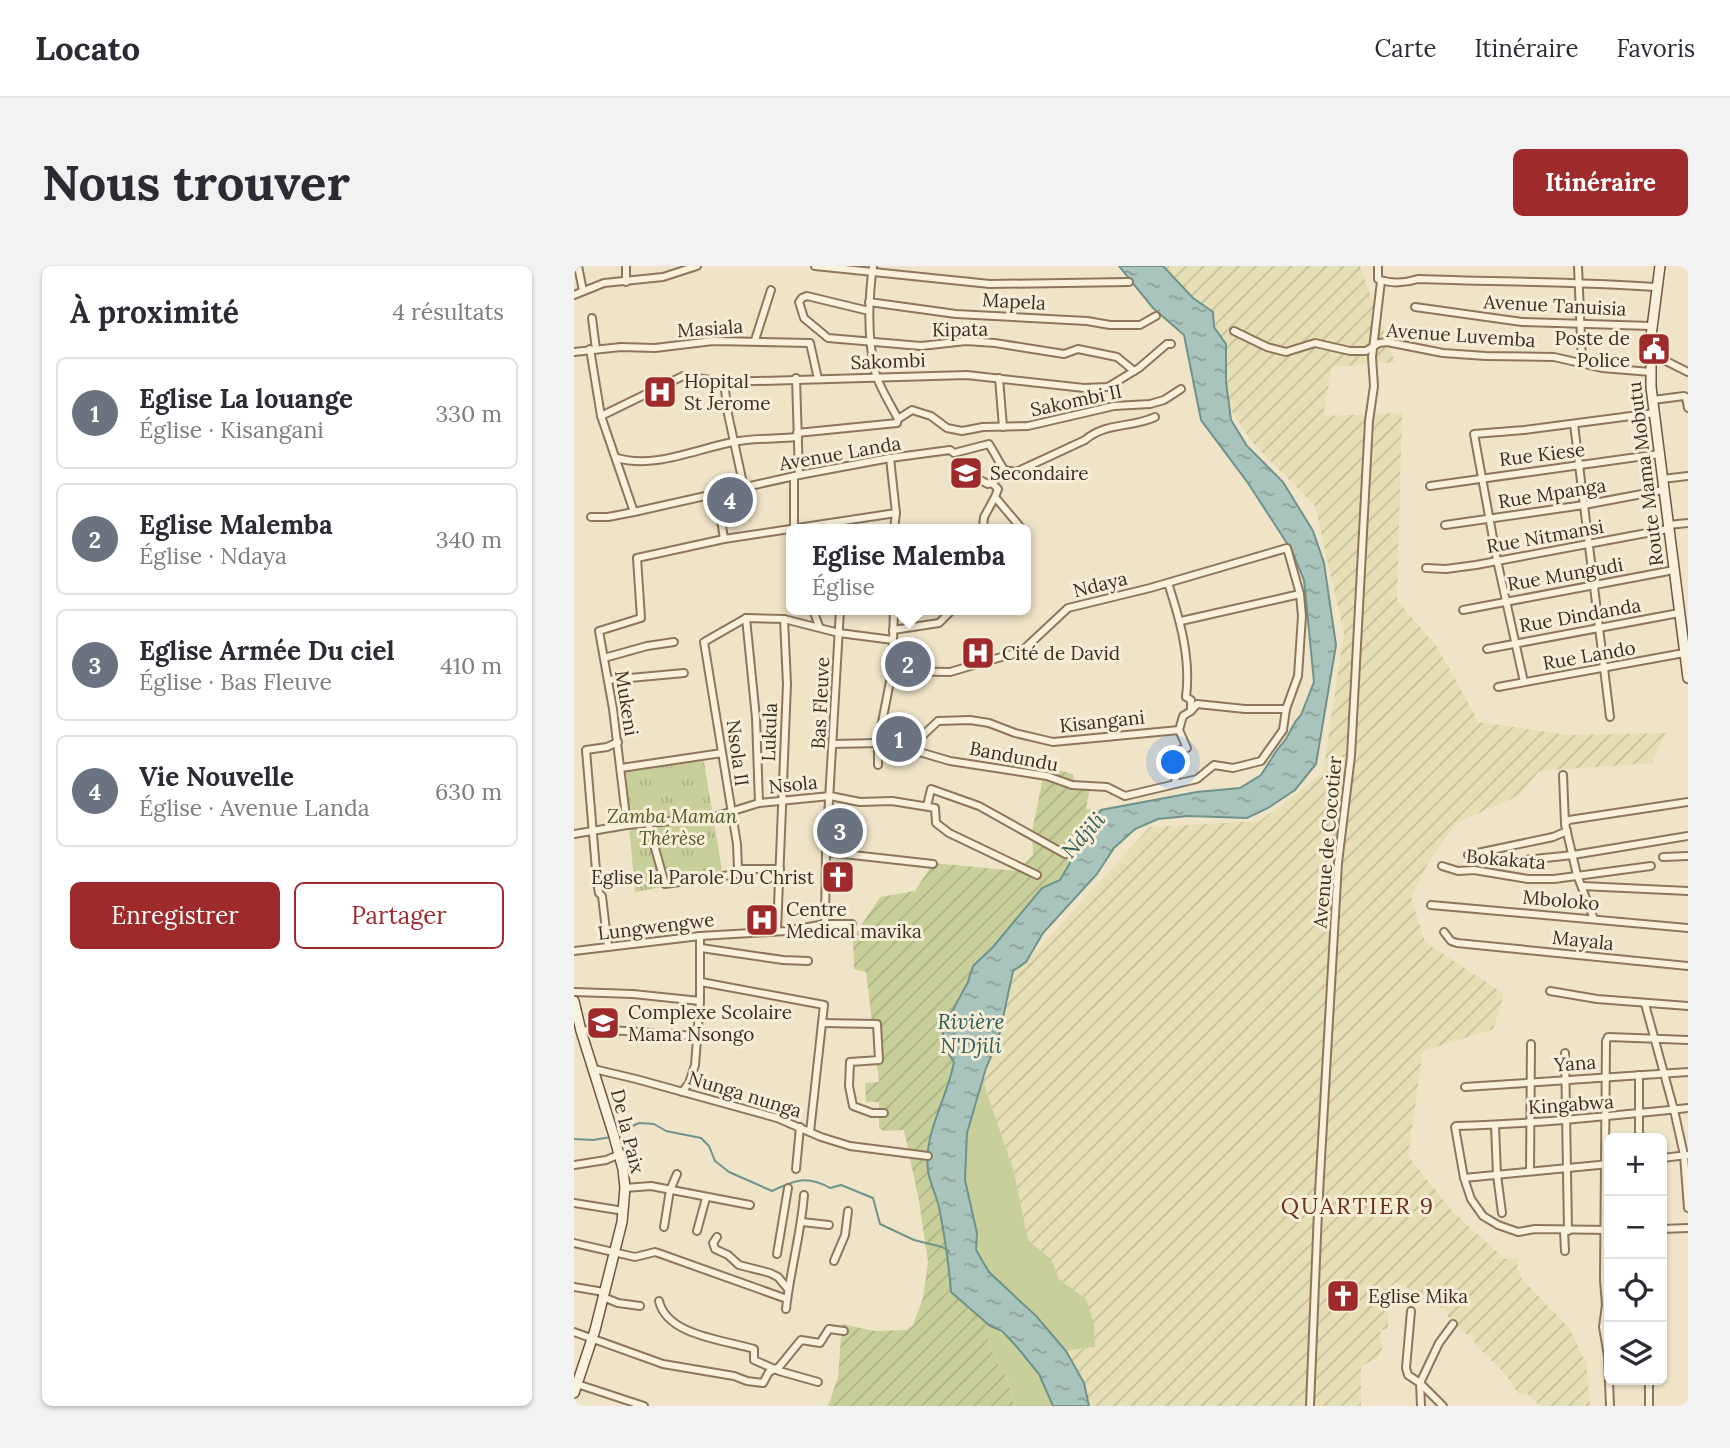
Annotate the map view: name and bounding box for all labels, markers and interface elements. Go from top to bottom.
text: Locato [35,27,140,69]
text: Carte [1375,33,1437,64]
text: Itinéraire [1475,33,1578,64]
text: Favoris [1616,33,1695,64]
button: Itinéraire [1513,149,1688,216]
text: Nous trouver [42,151,350,213]
street label: Mapela [981,287,1047,315]
street label: Avenue Tanuisia [1482,289,1627,321]
text: À proximité [70,293,239,331]
text: 4 résultats [392,297,504,326]
street label: Masiala [676,314,744,342]
street label: Kipata [932,317,989,341]
street label: Avenue Luvemba [1385,318,1537,352]
place label: Poste de Police [1554,326,1630,372]
public building icon: Poste de Police [1635,330,1673,368]
street label: Sakombi [850,348,926,374]
place label: Hopital St Jerome [684,369,771,415]
hospital icon: Hopital St Jerome [641,373,679,411]
street label: Sakombi II [1028,379,1124,421]
street label: Route Mama Mobutu [1622,380,1668,568]
text: Eglise La louange [139,382,353,415]
text: 1 [90,399,100,428]
text: 330 m [435,399,502,428]
text: Église · Kisangani [139,415,324,444]
street label: Avenue Landa [776,430,903,476]
street label: Rue Kiese [1498,437,1586,471]
school or university icon: Secondaire [947,454,985,492]
place label: Secondaire [990,461,1089,485]
street label: Rue Mpanga [1496,473,1608,513]
pin: 4 [707,474,753,526]
text: Eglise Malemba [139,508,333,541]
street label: Rue Nitmansi [1485,514,1605,558]
popup [786,524,1031,615]
text: 2 [89,525,101,554]
text: 340 m [436,525,502,554]
text: Eglise Malemba [812,539,1005,572]
text: Église · Ndaya [139,541,287,570]
street label: Rue Mungudi [1505,552,1625,596]
street label: Ndaya [1070,566,1130,602]
text: Église [812,572,875,601]
street label: Rue Dindanda [1517,592,1643,638]
text: Eglise Armée Du ciel [139,634,395,667]
hospital icon: Cité de David [959,634,997,672]
street label: Rue Lando [1541,635,1637,675]
pin: 2 [885,638,931,690]
place label: Cité de David [1002,641,1120,665]
text: 3 [89,651,101,680]
text: 410 m [440,651,502,680]
street label: Bas Fleuve [806,656,834,750]
text: Église · Bas Fleuve [139,667,332,696]
street label: Mukeni [610,669,644,737]
street label: Lukula [756,702,782,762]
street label: Kisangani [1058,705,1146,737]
pin: 1 [876,713,922,765]
street label: Nsola II [721,718,755,788]
street label: Bandundu [967,736,1061,776]
your location [1156,745,1190,779]
street label: Avenue de Cocotier [1307,754,1347,930]
text: Vie Nouvelle [139,760,294,793]
street label: Nsola [767,769,819,799]
text: 4 [89,777,101,806]
text: 630 m [435,777,502,806]
text: Église · Avenue Landa [139,793,370,822]
park label: Zamba Maman Thérèse [607,804,737,850]
pin: 3 [817,805,863,857]
water label: Ndjili [1055,806,1111,864]
street label: Bokakata [1465,844,1547,874]
church icon: Eglise la Parole Du Christ [819,858,857,896]
place label: Eglise la Parole Du Christ [591,865,815,889]
button: Enregistrer [70,882,280,949]
button: Partager [294,882,504,949]
street label: Mboloko [1522,885,1600,915]
place label: Centre Medical mavika [786,897,922,943]
hospital icon: Centre Medical mavika [743,901,781,939]
street label: Lungwengwe [596,907,716,945]
street label: Mayala [1551,925,1615,955]
place label: Complexe Scolaire Mama Nsongo [628,1000,792,1046]
school or university icon: Complexe Scolaire Mama Nsongo [584,1004,622,1042]
water label: Rivière N'Djili [937,1008,1005,1059]
street label: Yana [1552,1050,1597,1077]
street label: Nunga nunga [685,1065,805,1123]
street label: De la Paix [606,1086,650,1176]
street label: Kingabwa [1527,1089,1615,1119]
map controls [1604,1133,1667,1385]
button: + [1604,1133,1667,1196]
district label: QUARTIER 9 [1281,1191,1435,1220]
button: − [1604,1196,1667,1259]
button: locate [1604,1259,1667,1322]
church icon: Eglise Mika [1324,1277,1362,1315]
place label: Eglise Mika [1368,1284,1468,1308]
button: layers [1604,1322,1667,1385]

